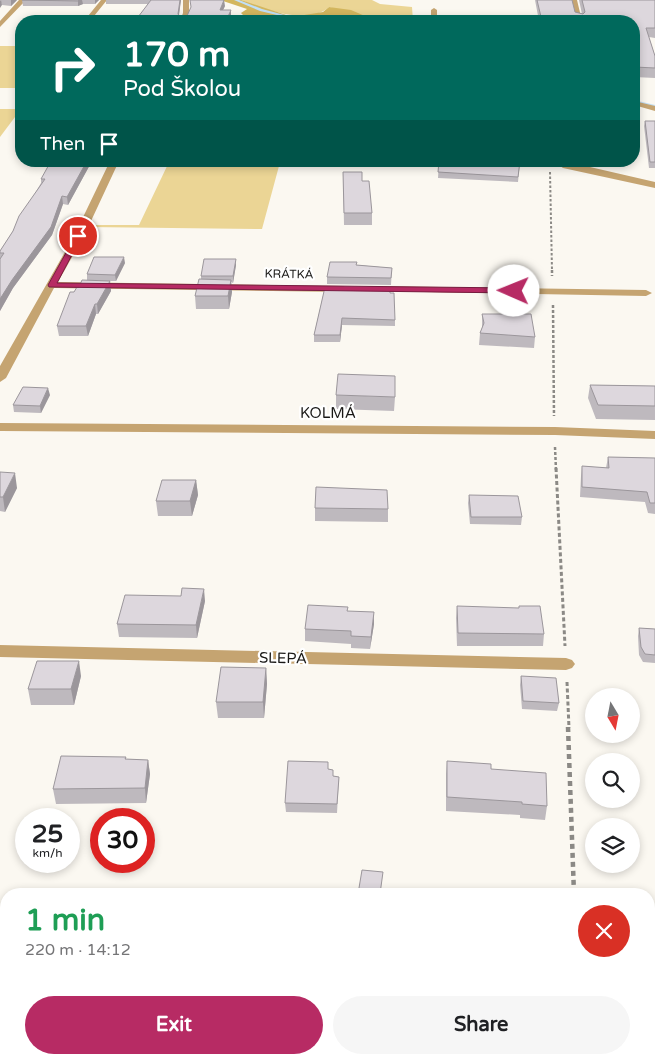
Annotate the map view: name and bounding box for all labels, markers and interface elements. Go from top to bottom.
text: 170 m [123,34,230,76]
icon: right [40,35,105,100]
text: Pod Školou [123,76,241,102]
icon: arrive [95,130,123,158]
text: Then [40,133,85,155]
pin [57,215,99,257]
icon: arrive [64,222,92,250]
position arrow [487,264,539,316]
street label: KRÁTKÁ [264,267,314,281]
street label: KOLMÁ [300,404,356,422]
street label: SLEPÁ [259,649,307,667]
north arrow [585,688,640,742]
map controls [585,688,640,873]
button: search [585,753,640,808]
speed limit sign: 30 [90,808,155,873]
button: layers [585,818,640,873]
text: 25 [32,819,63,849]
text: km/h [32,846,63,860]
text: 1 min [25,902,105,939]
button: close [578,905,630,957]
text: 220 m · 14:12 [25,940,131,960]
button: Exit [25,996,323,1054]
button: Share [333,996,630,1054]

